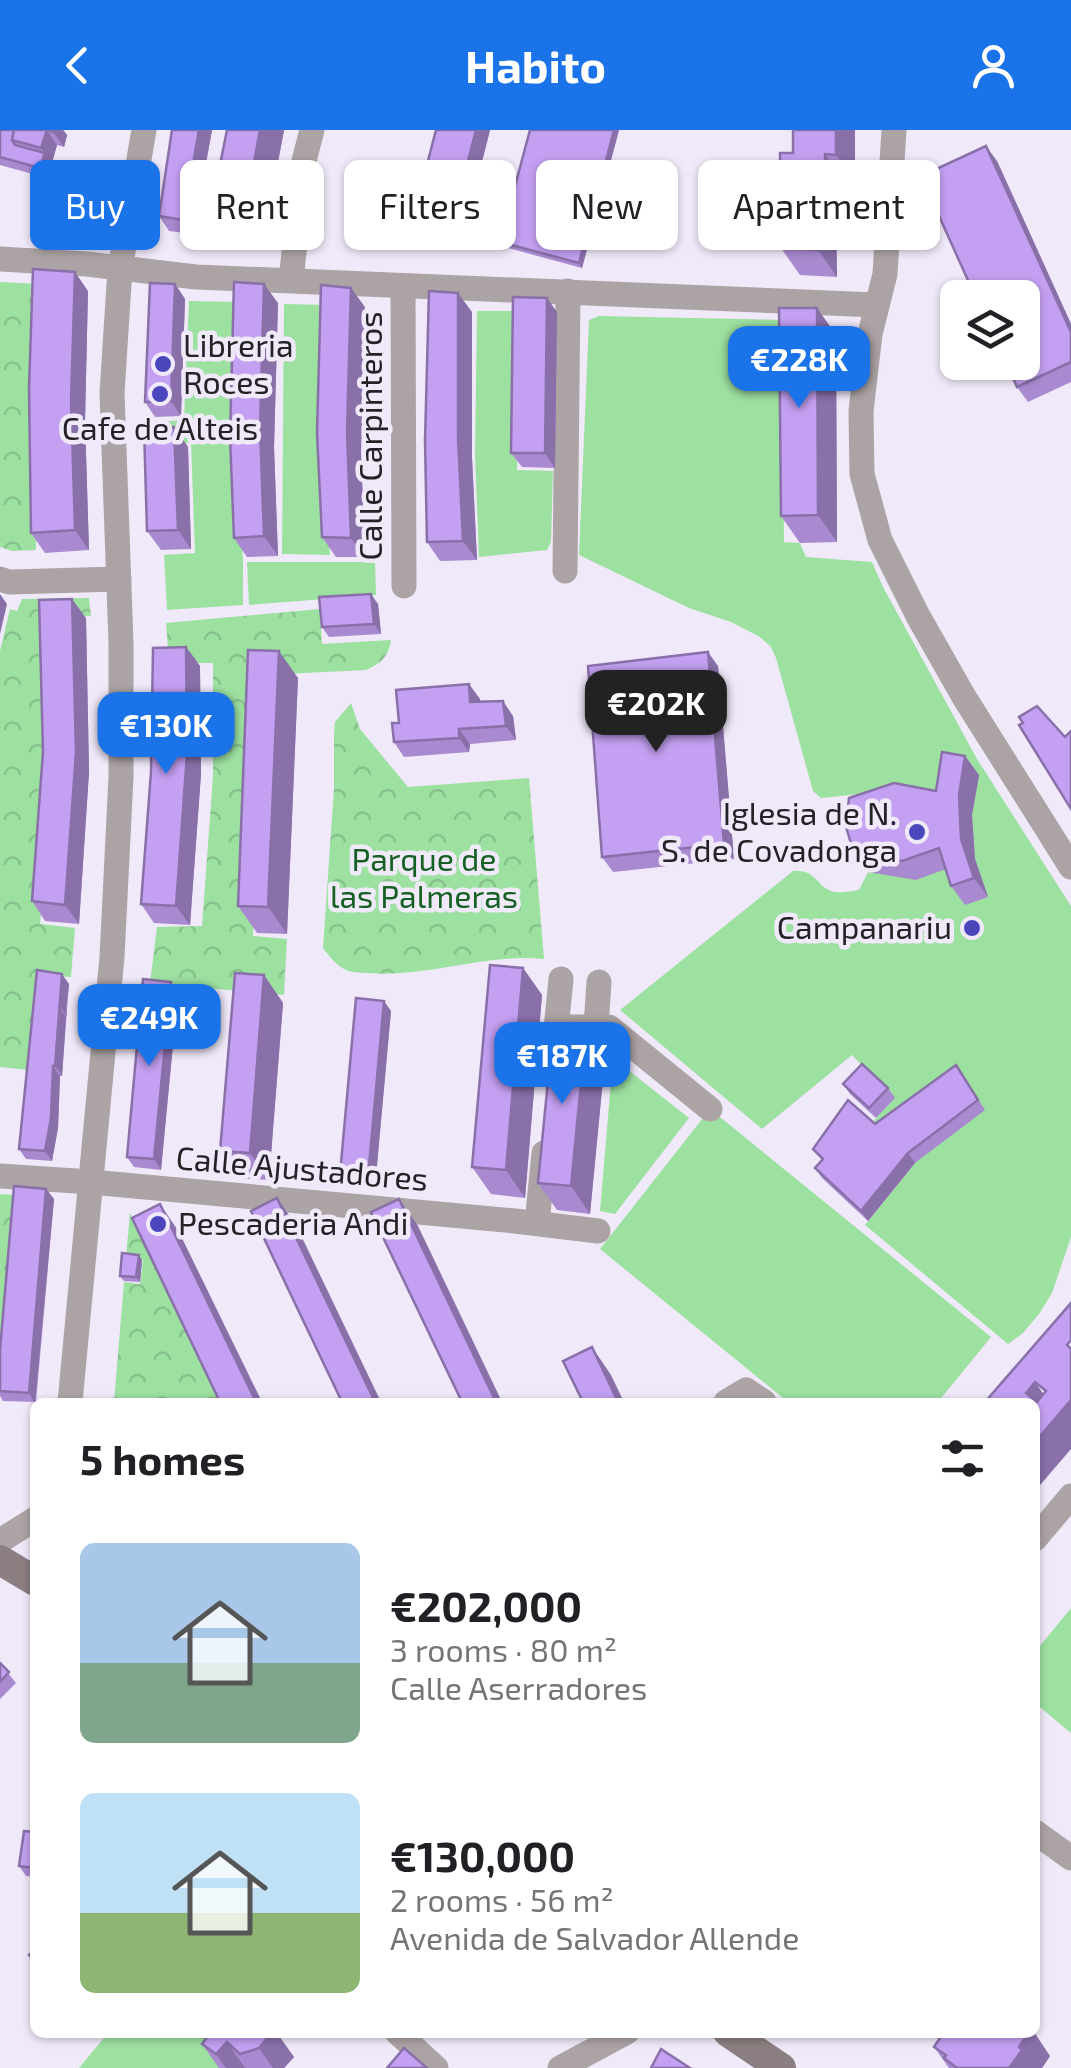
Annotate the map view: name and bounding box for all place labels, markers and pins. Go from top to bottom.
place label: Libreria Roces [183,325,294,400]
pin: €228K [729,326,869,411]
marker: Libreria Roces [152,353,174,375]
marker: Cafe de Alteis [149,383,171,405]
place label: Cafe de Alteis [62,408,258,446]
pin: €202K [586,670,726,755]
pin: €130K [96,692,236,777]
place label: Iglesia de N. S. de Covadonga [661,793,897,868]
marker: Iglesia de N. S. de Covadonga [906,821,928,843]
place label: Campanariu [777,907,952,945]
marker: Campanariu [961,917,983,939]
pin: €249K [79,984,219,1069]
pin: €187K [492,1022,632,1107]
place label: Pescaderia Andi [178,1203,408,1241]
marker: Pescaderia Andi [147,1213,169,1235]

